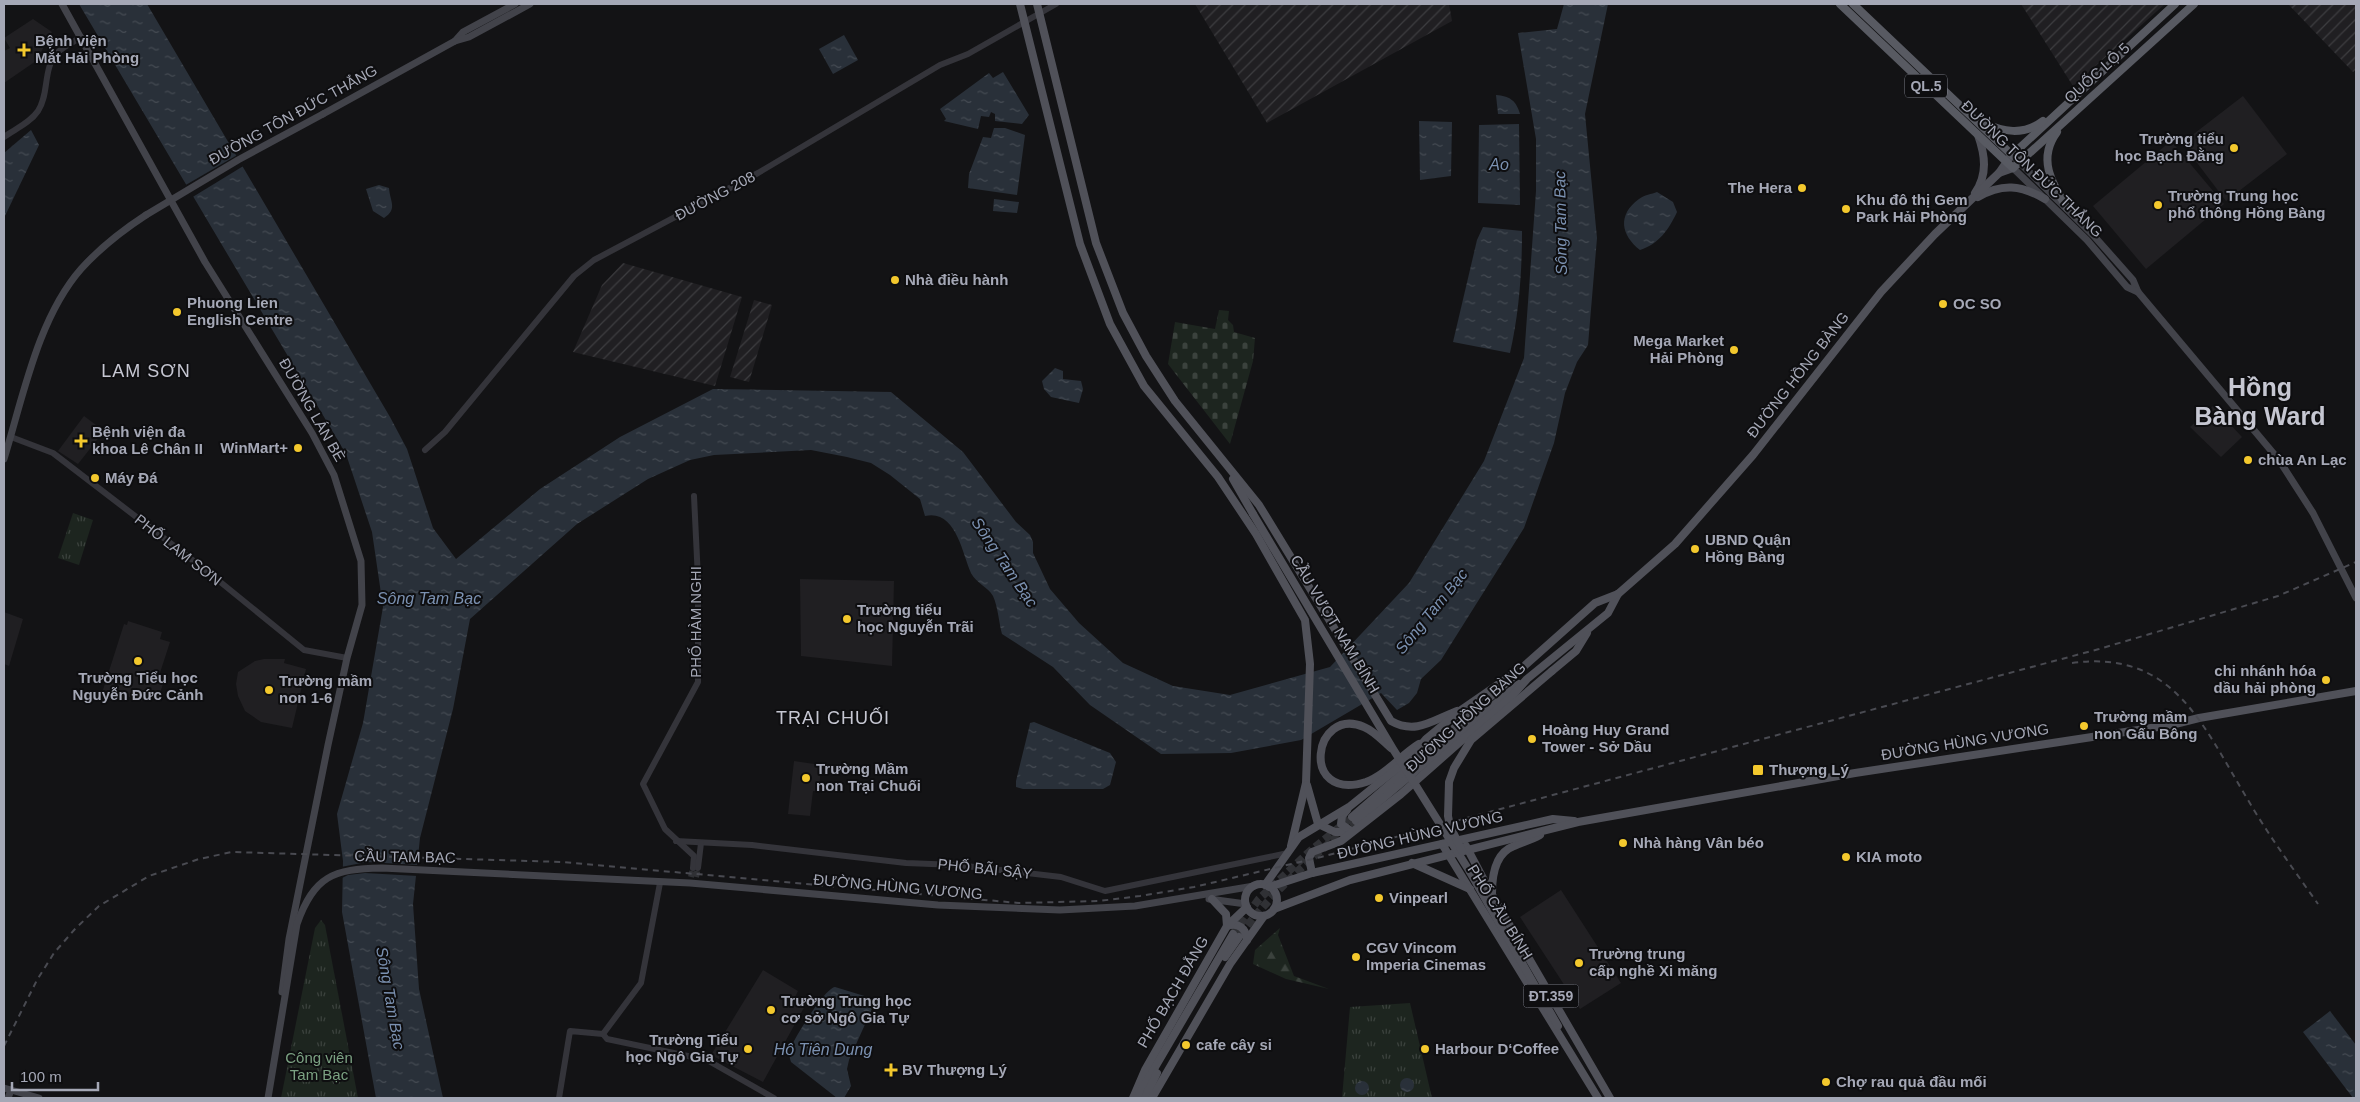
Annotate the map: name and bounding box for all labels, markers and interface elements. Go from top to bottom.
place label: Bệnh viện Mắt Hải Phòng [35,32,139,66]
street label: QUỐC LỘ 5 [2061,39,2133,106]
marker: Bệnh viện Mắt Hải Phòng [17,43,31,57]
street label: ĐƯỜNG TÔN ĐỨC THẮNG [206,61,380,168]
road number: QL.5 [1905,74,1947,98]
street label: ĐƯỜNG TÔN ĐỨC THẮNG [1958,97,2106,241]
place label: Trường tiểu học Bạch Đằng [2115,130,2224,164]
marker: Trường tiểu học Bạch Đằng [2228,142,2240,154]
water label: Ao [1488,156,1509,173]
street label: ĐƯỜNG 208 [672,167,758,224]
water label: Sông Tam Bạc [1551,171,1570,275]
place label: The Hera [1728,179,1793,196]
marker: The Hera [1796,182,1808,194]
place label: Trường Trung học phổ thông Hồng Bàng [2168,187,2325,221]
place label: Khu đô thị Gem Park Hải Phòng [1856,191,1968,225]
marker: Trường Trung học phổ thông Hồng Bàng [2152,199,2164,211]
marker: Khu đô thị Gem Park Hải Phòng [1840,203,1852,215]
place label: Nhà điều hành [905,271,1008,288]
marker: Nhà điều hành [889,274,901,286]
place label: Phuong Lien English Centre [187,294,293,328]
place label: OC SO [1953,295,2002,312]
marker: OC SO [1937,298,1949,310]
marker: Phuong Lien English Centre [171,306,183,318]
street label: ĐƯỜNG HỒNG BÀNG [1743,308,1852,441]
place label: Mega Market Hải Phòng [1633,332,1724,366]
marker: Mega Market Hải Phòng [1728,344,1740,356]
street label: ĐƯỜNG LÁN BÈ [276,355,349,464]
district label: LAM SƠN [101,361,191,381]
district label: Hồng Bàng Ward [2194,373,2326,430]
place label: Bệnh viện đa khoa Lê Chân II [92,423,203,457]
marker: Bệnh viện đa khoa Lê Chân II [74,434,88,448]
place label: WinMart+ [220,439,288,456]
marker: WinMart+ [292,442,304,454]
place label: chùa An Lạc [2258,451,2347,468]
marker: chùa An Lạc [2242,454,2254,466]
place label: Máy Đá [105,469,158,486]
marker: Máy Đá [89,472,101,484]
street label: PHỐ LAM SƠN [132,510,225,589]
water label: Sông Tam Bạc [968,514,1041,610]
place label: UBND Quận Hồng Bàng [1705,531,1791,565]
marker: UBND Quận Hồng Bàng [1689,543,1701,555]
street label: CẦU VƯỢT NAM BÍNH [1287,552,1383,696]
water label: Sông Tam Bạc [1392,565,1471,657]
street label: PHỐ HÀM NGHI [687,566,704,678]
water label: Sông Tam Bạc [377,590,481,607]
place label: Trường tiểu học Nguyễn Trãi [857,601,974,635]
marker: Trường tiểu học Nguyễn Trãi [841,613,853,625]
marker: Trường Tiểu học Nguyễn Đức Cảnh [132,655,144,667]
street label: ĐƯỜNG HỒNG BÀNG [1402,659,1529,775]
place label: chi nhánh hóa dầu hải phòng [2214,662,2317,696]
place label: Trường Tiểu học Nguyễn Đức Cảnh [73,669,203,703]
place label: Trường mầm non 1-6 [279,672,372,706]
marker: chi nhánh hóa dầu hải phòng [2320,674,2332,686]
marker: Trường mầm non 1-6 [263,684,275,696]
district label: TRẠI CHUỐI [776,707,890,728]
place label: Trường mầm non Gấu Bông [2094,708,2197,742]
street label: ĐƯỜNG HÙNG VƯƠNG [1880,720,2050,763]
marker: Trường mầm non Gấu Bông [2078,720,2090,732]
place label: Hoàng Huy Grand Tower - Sở Dầu [1542,721,1670,755]
marker: Hoàng Huy Grand Tower - Sở Dầu [1526,733,1538,745]
place label: Trường Mầm non Trại Chuối [816,760,921,794]
place label: Thượng Lý [1769,761,1850,778]
marker: Thượng Lý [1751,763,1765,777]
marker: Trường Mầm non Trại Chuối [800,772,812,784]
street label: ĐƯỜNG HÙNG VƯƠNG [1335,807,1504,862]
place label: Nhà hàng Vân béo [1633,834,1764,851]
marker: Nhà hàng Vân béo [1617,837,1629,849]
street label: CẦU TAM BẠC [354,847,456,866]
place label: KIA moto [1856,848,1922,865]
marker: KIA moto [1840,851,1852,863]
street label: PHỐ BÃI SẬY [937,855,1033,882]
street label: PHỐ CẦU BÍNH [1465,861,1536,962]
street label: ĐƯỜNG HÙNG VƯƠNG [813,871,983,902]
place label: Vinpearl [1389,889,1448,906]
marker: Vinpearl [1373,892,1385,904]
street label: PHỐ BẠCH ĐẰNG [1134,933,1211,1050]
place label: CGV Vincom Imperia Cinemas [1366,939,1486,973]
water label: Sông Tam Bạc [373,945,408,1051]
place label: Trường trung cấp nghề Xi măng [1589,945,1717,979]
marker: CGV Vincom Imperia Cinemas [1350,951,1362,963]
marker: Trường trung cấp nghề Xi măng [1573,957,1585,969]
road number: ĐT.359 [1524,984,1578,1008]
place label: Trường Trung học cơ sở Ngô Gia Tự [781,992,912,1026]
marker: Trường Trung học cơ sở Ngô Gia Tự [765,1004,777,1016]
place label: Trường Tiểu học Ngô Gia Tự [625,1031,738,1065]
place label: cafe cây si [1196,1036,1272,1053]
marker: cafe cây si [1180,1039,1192,1051]
place label: Harbour D‘Coffee [1435,1040,1559,1057]
water label: Hô Tiên Dung [774,1041,872,1058]
marker: Trường Tiểu học Ngô Gia Tự [742,1043,754,1055]
marker: Harbour D‘Coffee [1419,1043,1431,1055]
park label: Công viên Tam Bạc [285,1049,353,1083]
scale bar [12,1060,99,1092]
place label: BV Thượng Lý [902,1061,1008,1078]
marker: BV Thượng Lý [884,1063,898,1077]
text: 100 m [20,1068,62,1085]
place label: Chợ rau quả đầu mối [1836,1073,1987,1090]
marker: Chợ rau quả đầu mối [1820,1076,1832,1088]

